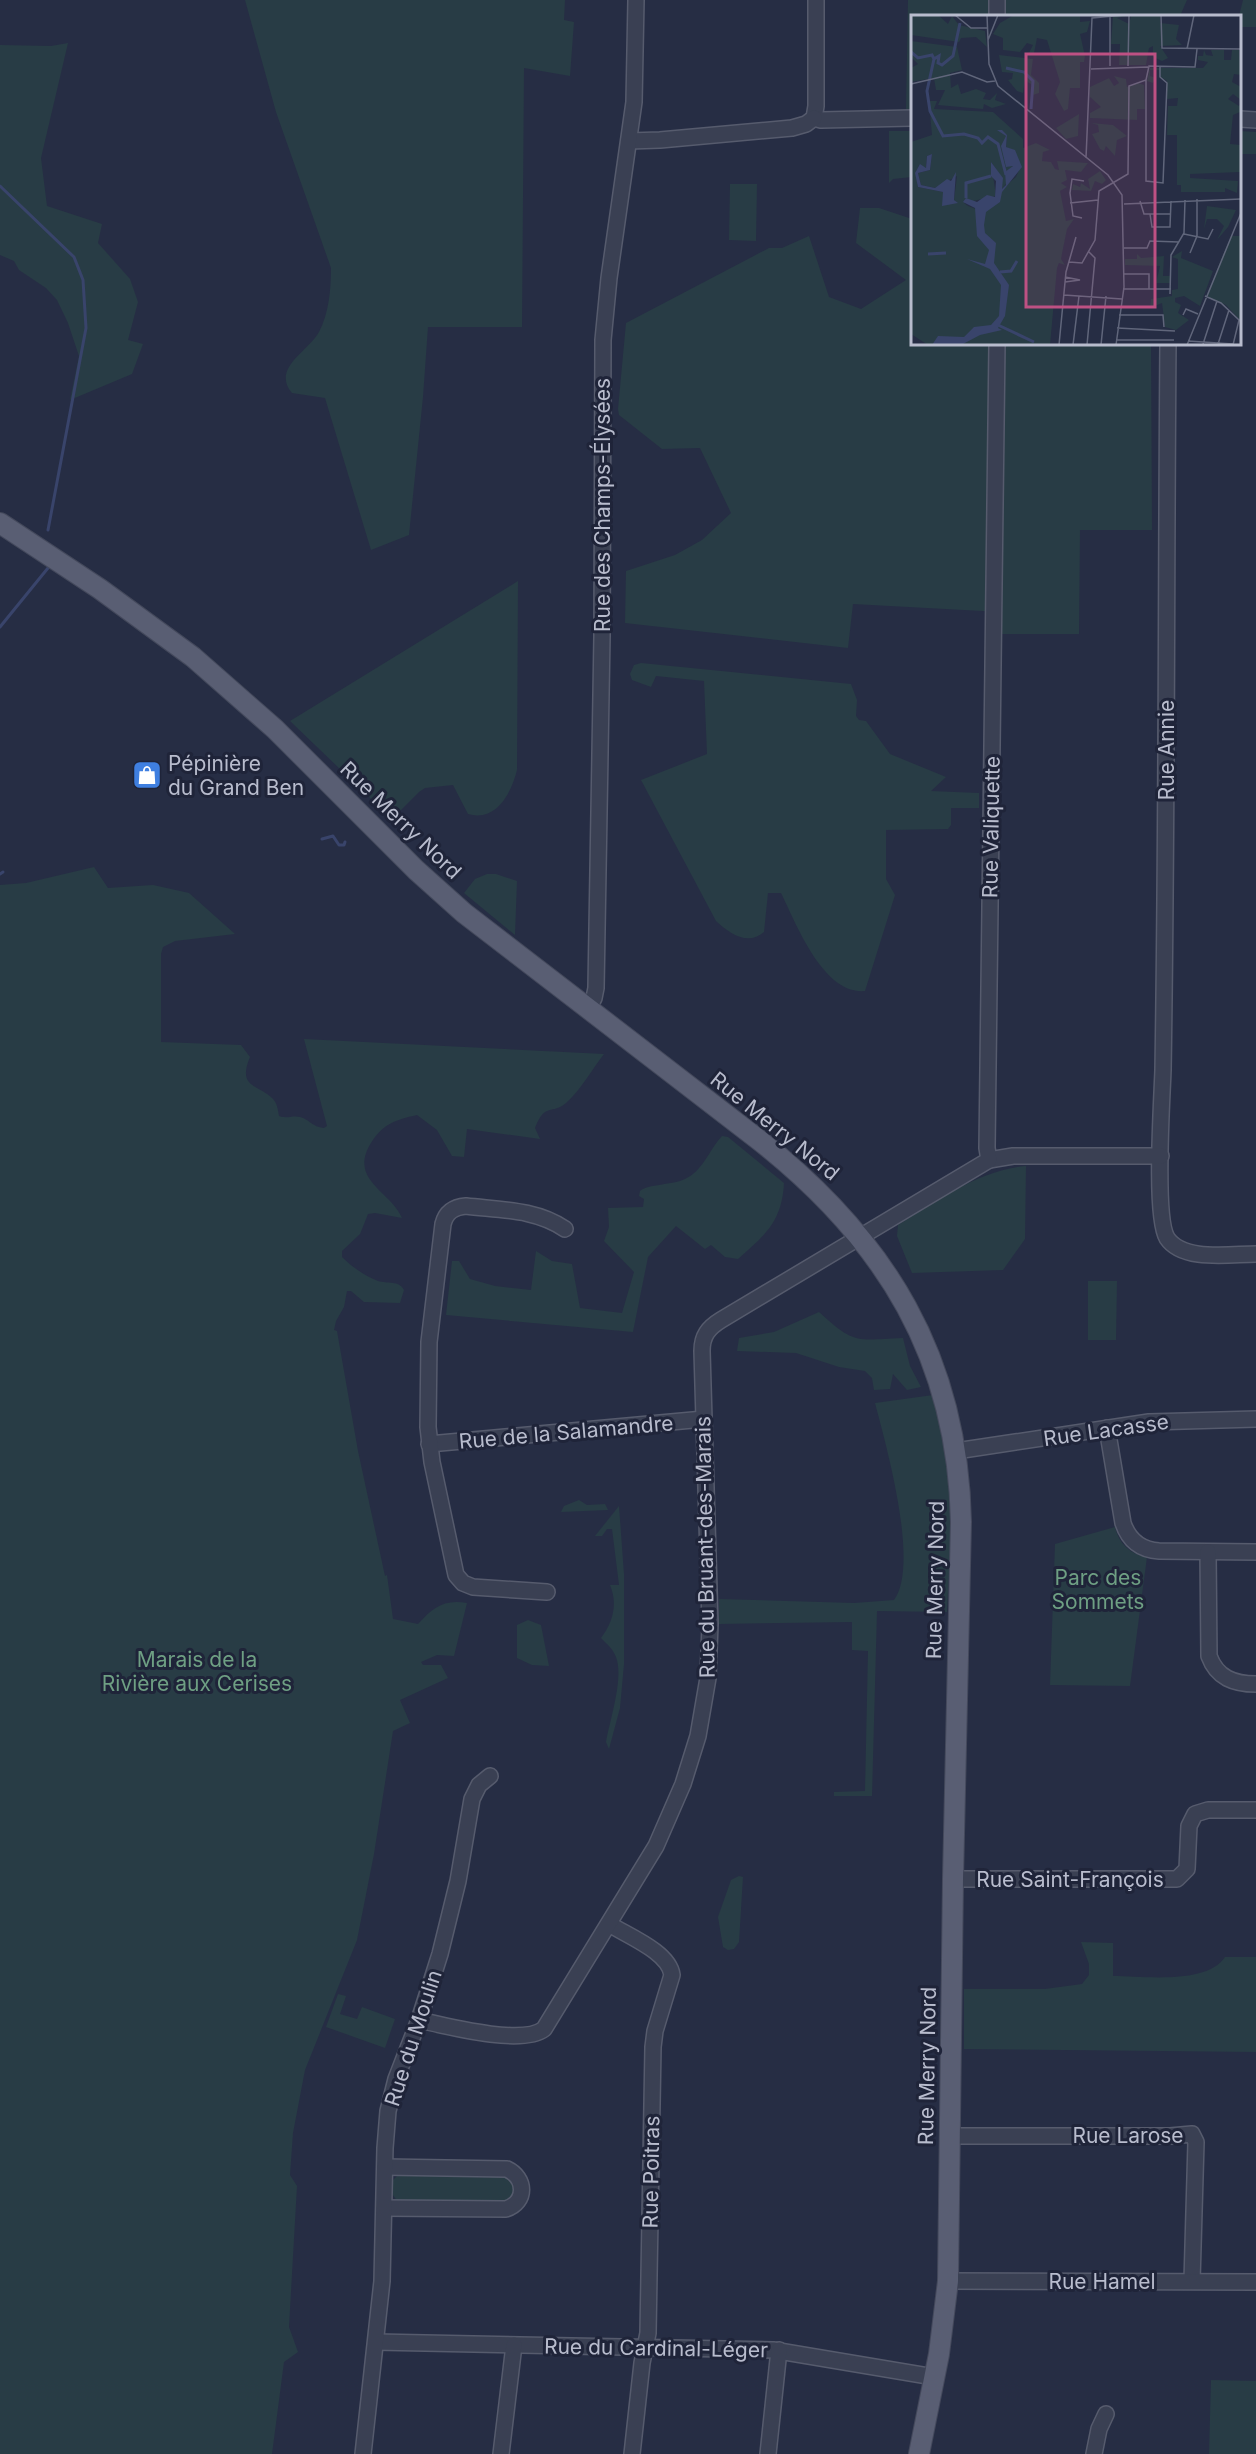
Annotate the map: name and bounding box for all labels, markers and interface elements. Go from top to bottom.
inset map [911,15,1241,345]
street label: Rue des Champs-Élysées [589,378,615,632]
street label: Rue Annie [1154,700,1179,800]
place label: Pépinière du Grand Ben [168,751,304,800]
street label: Rue Merry Nord [335,756,467,884]
street label: Rue Valiquette [977,756,1005,898]
shop icon: Pépinière du Grand Ben [131,759,163,791]
street label: Rue Merry Nord [706,1066,844,1186]
street label: Rue Lacasse [1042,1409,1170,1451]
street label: Rue de la Salamandre [458,1410,674,1454]
street label: Rue du Bruant-des-Marais [690,1416,720,1678]
street label: Rue Merry Nord [921,1501,949,1659]
park label: Parc des Sommets [1052,1565,1144,1614]
park label: Marais de la Rivière aux Cerises [102,1647,292,1696]
street label: Rue Saint-François [976,1867,1164,1892]
street label: Rue du Moulin [379,1967,447,2109]
street label: Rue Merry Nord [913,1987,941,2145]
street label: Rue Poitras [638,2115,664,2229]
street label: Rue Larose [1072,2123,1184,2148]
street label: Rue Hamel [1048,2269,1156,2294]
street label: Rue du Cardinal-Léger [544,2334,768,2362]

